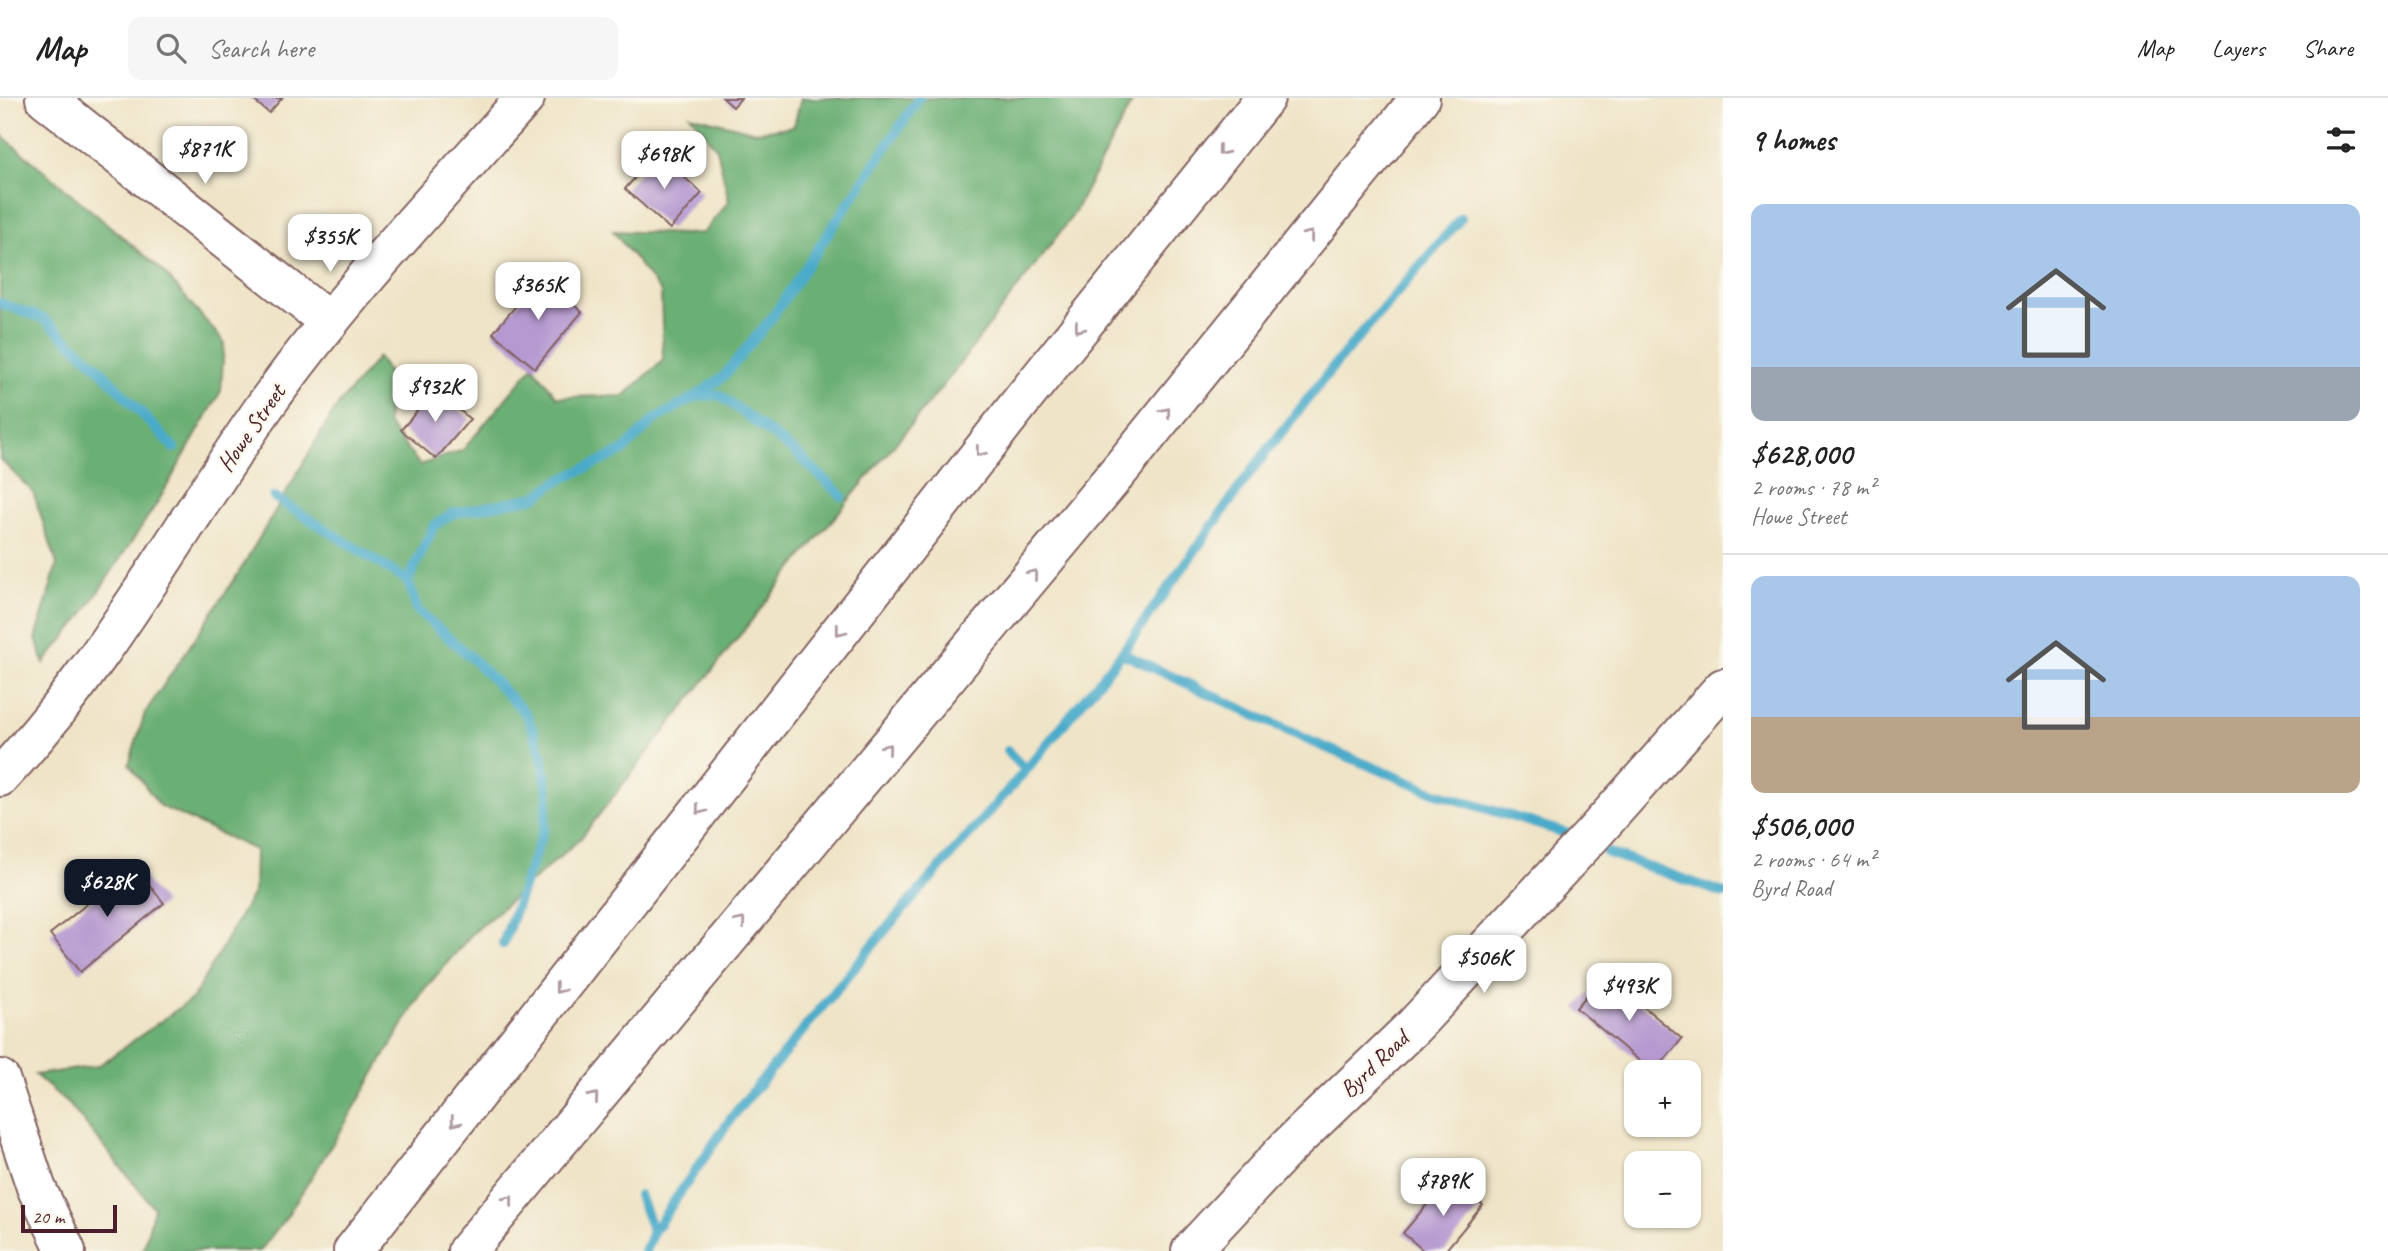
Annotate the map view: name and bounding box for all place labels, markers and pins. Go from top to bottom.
pin: $871K [156,126,254,186]
pin: $698K [615,132,713,191]
pin: $355K [281,214,379,274]
pin: $365K [489,262,587,322]
pin: $932K [386,364,484,424]
pin: $628K [58,860,156,919]
pin: $506K [1435,936,1533,995]
pin: $493K [1580,964,1678,1023]
pin: $789K [1394,1158,1492,1218]

